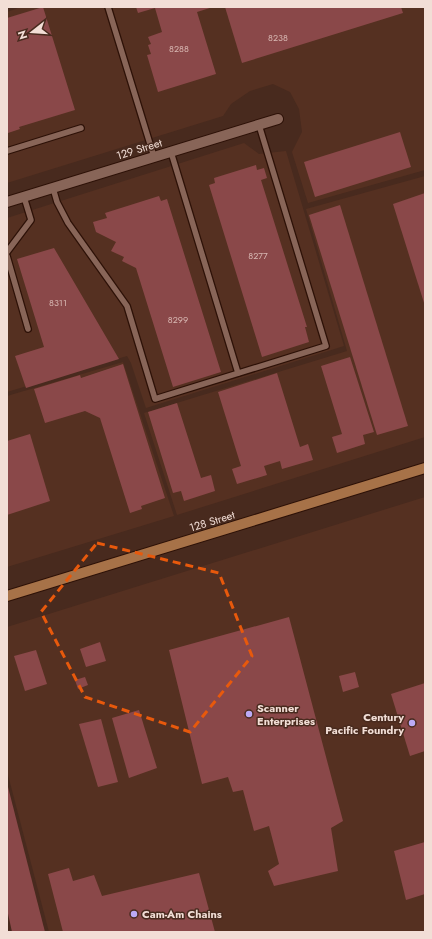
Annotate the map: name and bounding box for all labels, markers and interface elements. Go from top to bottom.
north arrow [12,12,52,52]
text: N [14,28,31,41]
house number: 8238 [268,31,288,44]
house number: 8288 [169,42,189,55]
street label: 129 Street [114,134,164,164]
house number: 8277 [248,249,268,262]
house number: 8311 [49,296,67,309]
house number: 8299 [168,313,188,326]
street label: 128 Street [187,506,237,535]
place label: Scanner Enterprises [257,700,315,729]
marker: Scanner Enterprises [244,709,254,719]
place label: Century Pacific Foundry [325,709,404,738]
marker: Century Pacific Foundry [407,718,417,728]
place label: Cam-Am Chains [142,906,222,922]
marker: Cam-Am Chains [129,909,139,919]

